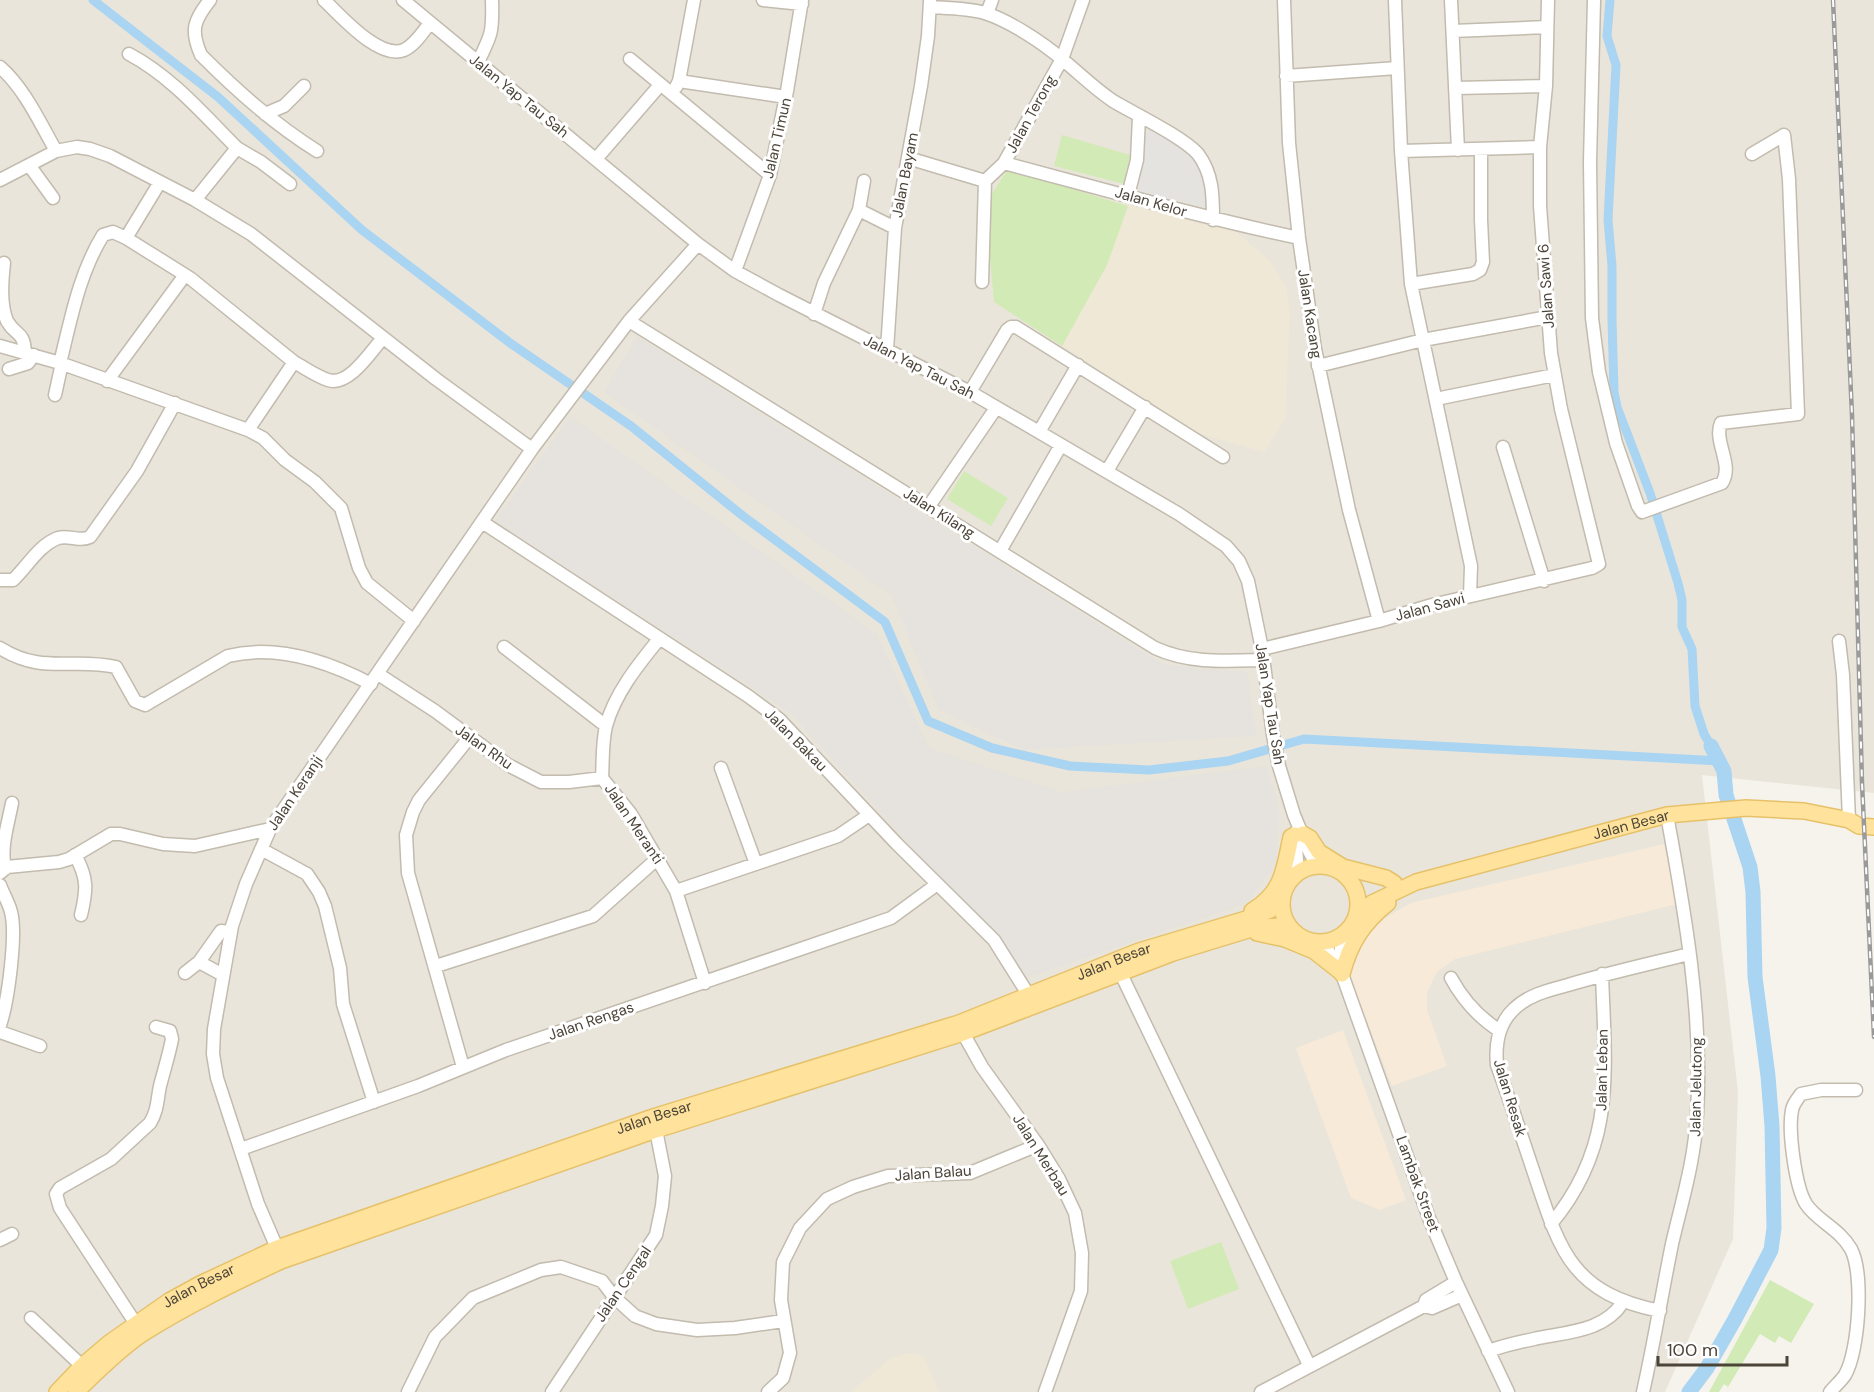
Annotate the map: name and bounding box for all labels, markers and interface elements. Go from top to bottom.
street label: Jalan Yap Tau Sah [465,50,573,142]
street label: Jalan Terong [1001,71,1061,157]
street label: Jalan Timun [758,96,796,180]
street label: Jalan Bayam [887,131,923,219]
street label: Jalan Kelor [1113,182,1190,222]
street label: Jalan Sawi 6 [1533,243,1559,329]
street label: Jalan Kacang [1293,268,1327,360]
street label: Jalan Yap Tau Sah [860,330,978,404]
street label: Jalan Kilang [900,483,978,543]
street label: Jalan Sawi [1393,588,1467,626]
street label: Jalan Yap Tau Sah [1251,642,1289,766]
street label: Jalan Bakau [760,704,832,776]
street label: Jalan Rhu [451,720,517,774]
street label: Jalan Keranji [263,752,327,834]
street label: Jalan Meranti [600,780,668,868]
street label: Jalan Besar [1591,805,1672,844]
street label: Jalan Besar [1073,938,1154,985]
street label: Jalan Rengas [545,997,637,1045]
street label: Jalan Leban [1591,1029,1613,1111]
street label: Jalan Jelutong [1685,1037,1707,1137]
street label: Jalan Resak [1489,1057,1531,1140]
street label: Jalan Besar [613,1096,695,1139]
street label: Jalan Merbau [1008,1110,1074,1200]
street label: Lambak Street [1391,1133,1445,1235]
street label: Jalan Balau [894,1160,972,1186]
street label: Jalan Cengal [590,1242,656,1326]
street label: Jalan Besar [158,1259,238,1313]
scale bar [1658,1329,1787,1367]
text: 100 m [1667,1338,1718,1362]

